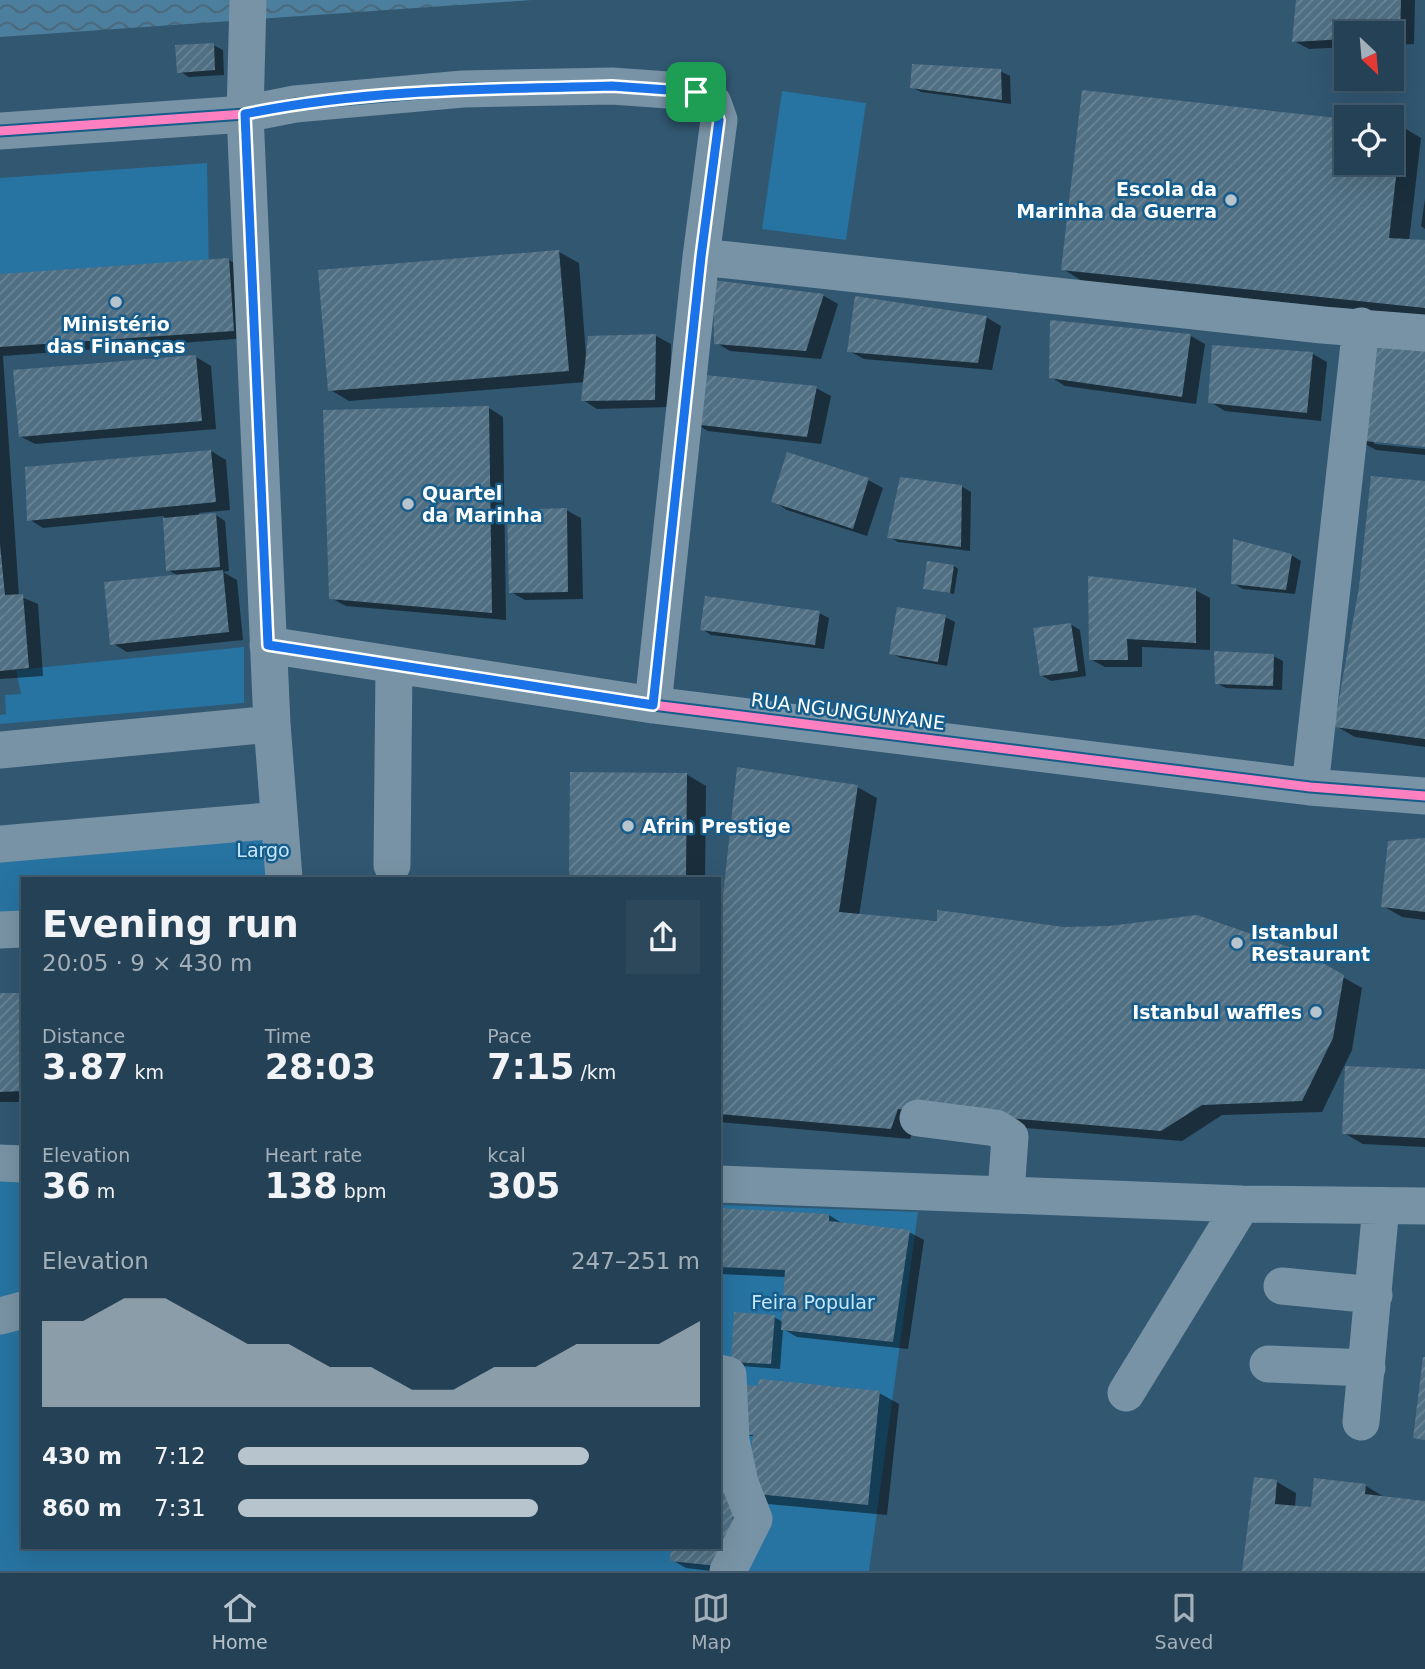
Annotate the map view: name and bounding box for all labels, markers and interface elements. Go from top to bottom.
north arrow [1334,21,1404,91]
map controls [1334,21,1404,175]
pin [666,62,726,122]
icon: arrive [677,73,715,111]
button: locate [1334,105,1404,175]
place label: Escola da Marinha da Guerra [1016,178,1217,222]
marker: Escola da Marinha da Guerra [1223,192,1239,208]
marker: Ministério das Finanças [108,294,124,310]
place label: Ministério das Finanças [46,313,186,357]
place label: Quartel da Marinha [422,482,543,526]
marker: Quartel da Marinha [400,496,416,512]
street label: RUA NGUNGUNYANE [750,688,946,734]
place label: Afrin Prestige [642,815,791,837]
marker: Afrin Prestige [620,818,636,834]
park label: Largo [236,839,290,861]
button: share [626,900,700,974]
text: Evening run [42,902,299,946]
place label: Istanbul Restaurant [1251,921,1370,965]
marker: Istanbul Restaurant [1229,935,1245,951]
text: 20:05 · 9 × 430 m [42,950,252,976]
place label: Istanbul waffles [1132,1001,1302,1023]
marker: Istanbul waffles [1308,1004,1324,1020]
text: Distance [42,1025,125,1047]
text: Time [265,1025,311,1047]
text: Pace [487,1025,532,1047]
text: 3.87 [42,1047,128,1087]
text: 28:03 [265,1047,376,1087]
text: 7:15 [487,1047,574,1087]
text: km [128,1061,164,1083]
text: /km [574,1061,616,1083]
text: Elevation [42,1144,130,1166]
text: Heart rate [265,1144,362,1166]
text: kcal [487,1144,526,1166]
text: 36 [42,1166,91,1206]
text: 138 [265,1166,338,1206]
text: 305 [487,1166,560,1206]
text: m [91,1180,115,1202]
text: bpm [338,1180,386,1202]
text: Elevation [42,1248,149,1274]
text: 247–251 m [571,1248,700,1274]
park label: Feira Popular [751,1291,875,1313]
text: 430 m [42,1443,122,1469]
text: 7:12 [154,1443,206,1469]
text: 860 m [42,1495,122,1521]
text: 7:31 [154,1495,206,1521]
tab: Home [212,1589,268,1653]
tab: Map [691,1589,731,1653]
tab: Saved [1155,1589,1213,1653]

